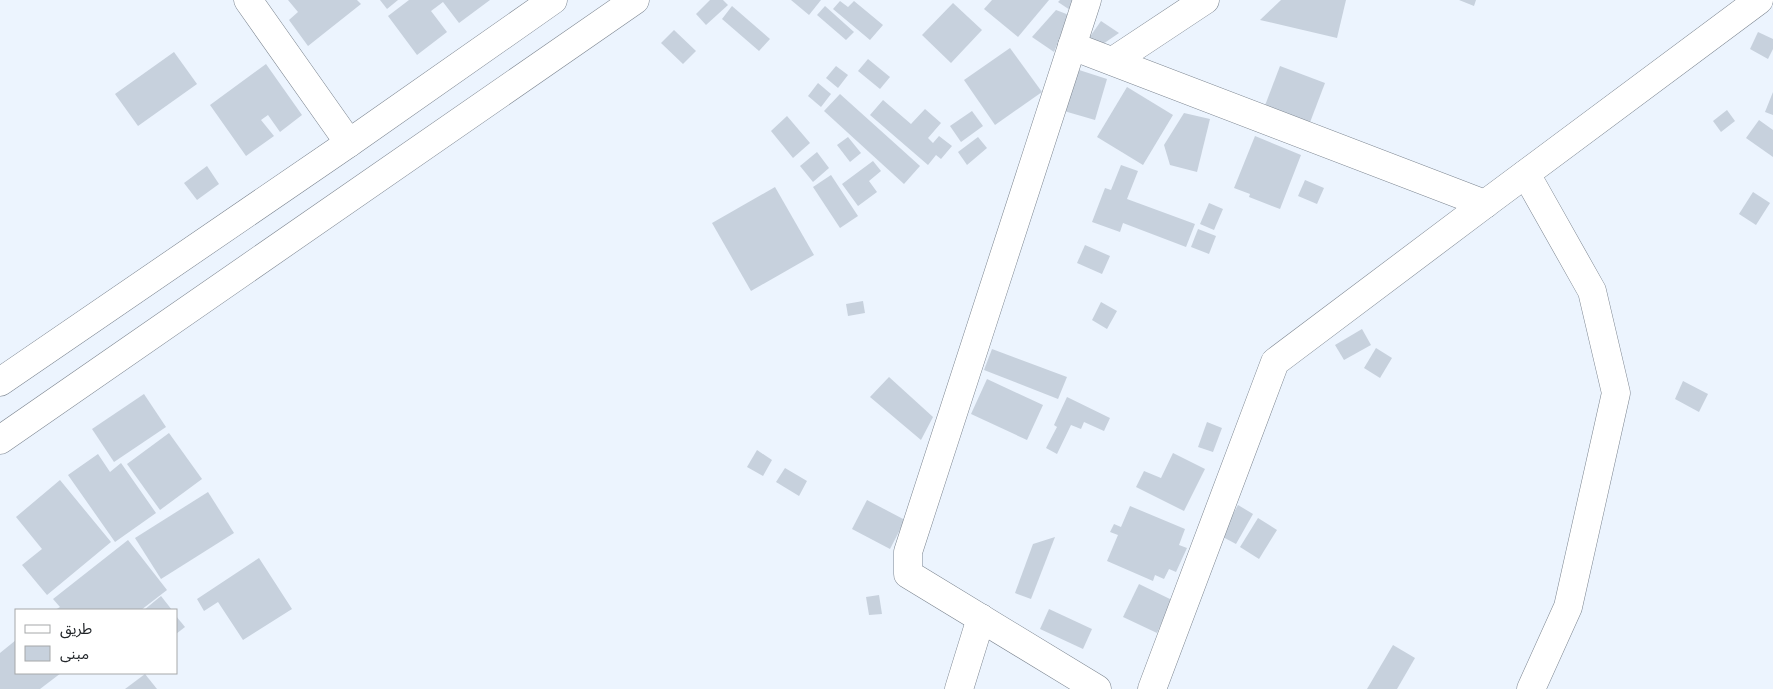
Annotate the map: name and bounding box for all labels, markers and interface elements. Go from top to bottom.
legend [15,609,178,674]
text: طريق [60,618,92,639]
text: مبنى [60,643,89,663]

